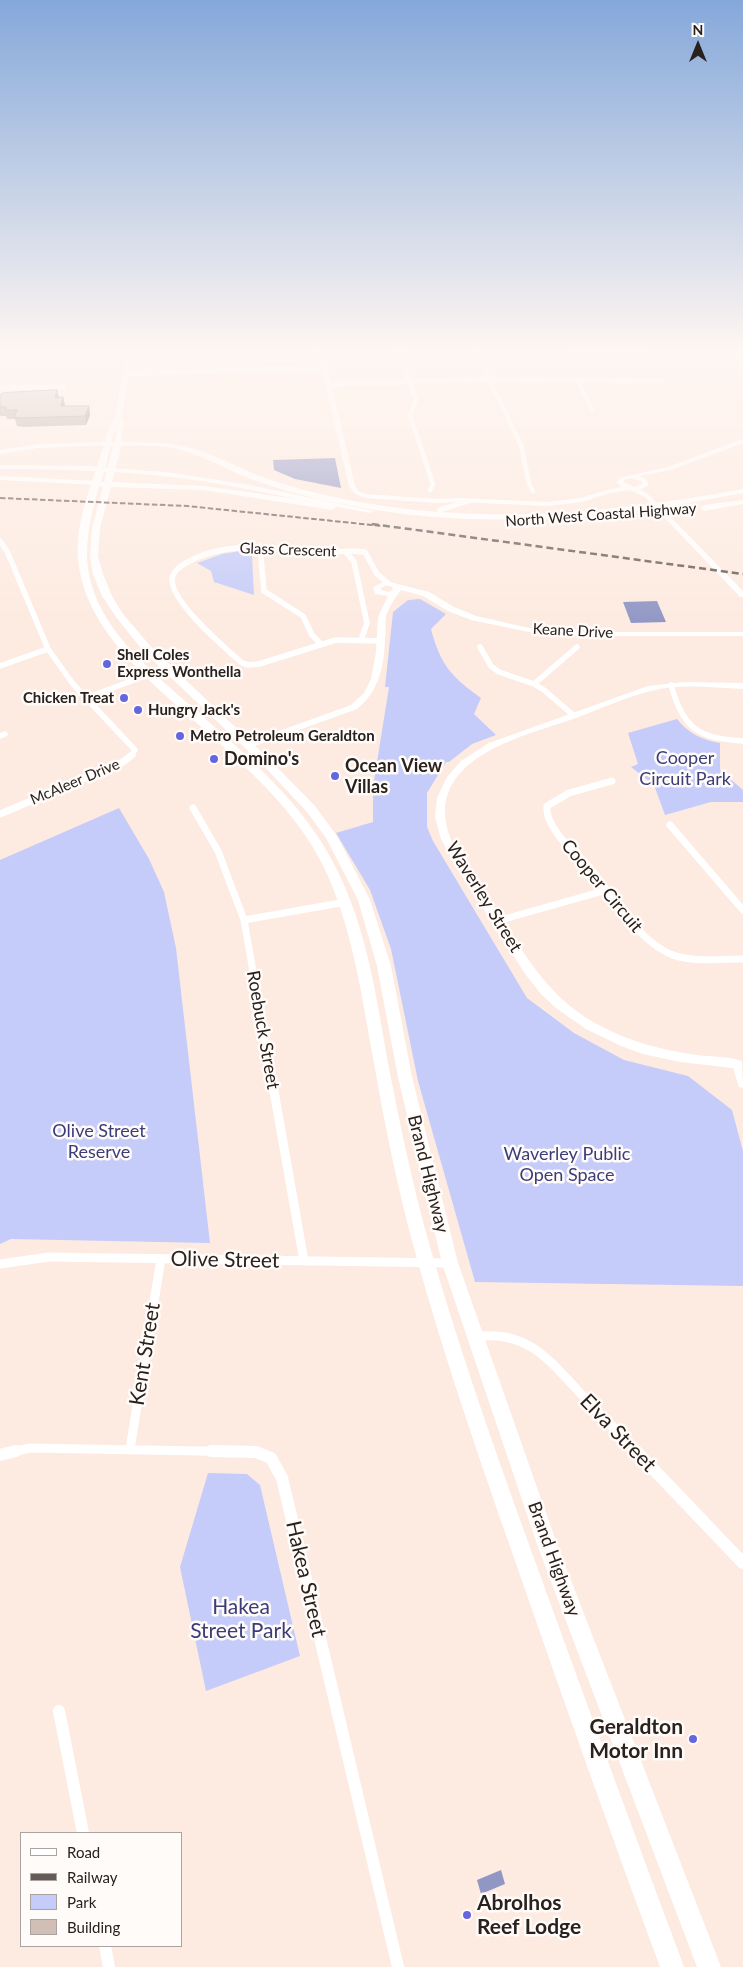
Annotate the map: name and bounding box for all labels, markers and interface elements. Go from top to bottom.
north arrow [673,20,723,70]
text: N [693,21,703,38]
street label: North West Coastal Highway [505,499,697,531]
street label: Glass Crescent [239,539,337,561]
street label: Keane Drive [532,620,614,642]
place label: Shell Coles Express Wonthella [117,646,241,681]
marker: Shell Coles Express Wonthella [101,658,113,670]
place label: Chicken Treat [23,689,114,707]
marker: Chicken Treat [118,692,130,704]
place label: Hungry Jack's [148,701,240,719]
marker: Hungry Jack's [132,704,144,716]
place label: Metro Petroleum Geraldton [190,727,375,745]
marker: Metro Petroleum Geraldton [174,730,186,742]
park label: Cooper Circuit Park [639,747,731,790]
place label: Domino's [224,748,299,770]
marker: Domino's [208,753,220,765]
street label: McAleer Drive [28,755,122,809]
place label: Ocean View Villas [345,755,442,798]
marker: Ocean View Villas [329,770,341,782]
street label: Cooper Circuit [557,835,647,937]
street label: Waverley Street [441,838,527,956]
street label: Roebuck Street [242,969,284,1091]
street label: Brand Highway [403,1113,453,1235]
park label: Olive Street Reserve [52,1120,146,1162]
park label: Waverley Public Open Space [504,1143,630,1186]
street label: Olive Street [170,1246,280,1274]
street label: Kent Street [124,1301,166,1407]
street label: Elva Street [575,1389,661,1477]
street label: Brand Highway [523,1499,585,1619]
street label: Hakea Street [280,1518,332,1640]
park label: Hakea Street Park [190,1594,292,1644]
place label: Geraldton Motor Inn [589,1714,683,1764]
marker: Geraldton Motor Inn [687,1733,699,1745]
legend [20,1832,182,1947]
text: Road [67,1843,100,1861]
text: Railway [67,1868,118,1886]
place label: Abrolhos Reef Lodge [477,1890,581,1940]
text: Park [67,1893,96,1911]
marker: Abrolhos Reef Lodge [461,1909,473,1921]
text: Building [67,1918,120,1936]

